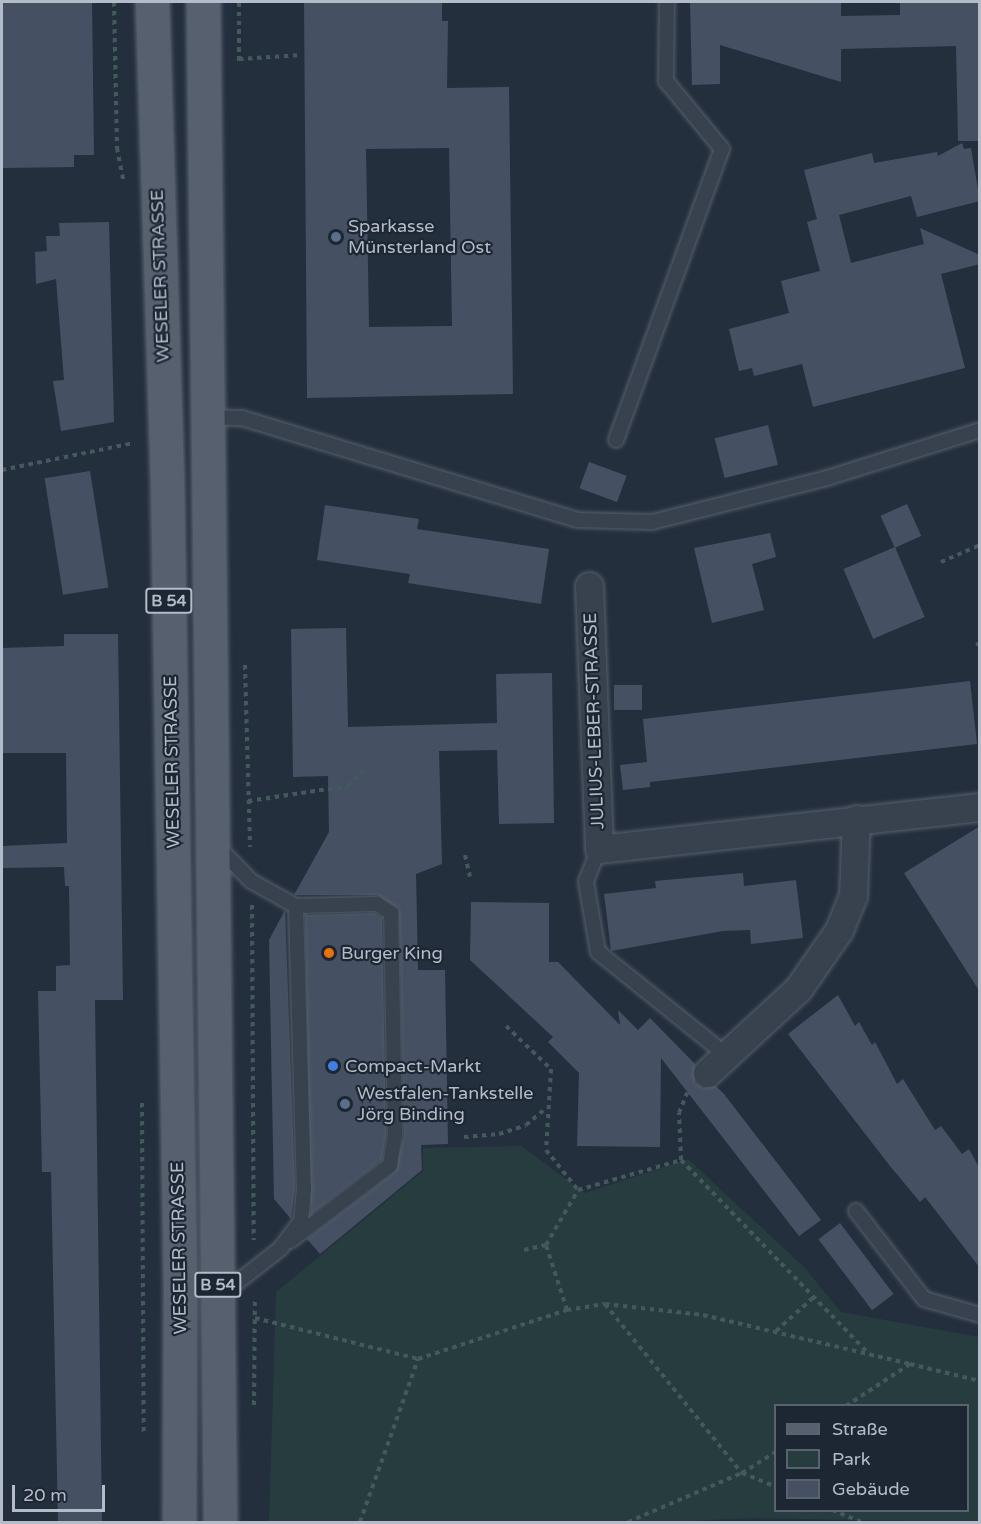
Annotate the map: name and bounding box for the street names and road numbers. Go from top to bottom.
street label: WESELER STRASSE [146,189,174,363]
road number: B 54 [145,588,193,614]
street label: JULIUS-LEBER-STRASSE [579,612,609,830]
street label: WESELER STRASSE [160,675,184,849]
street label: WESELER STRASSE [167,1161,191,1335]
road number: B 54 [194,1272,242,1298]

